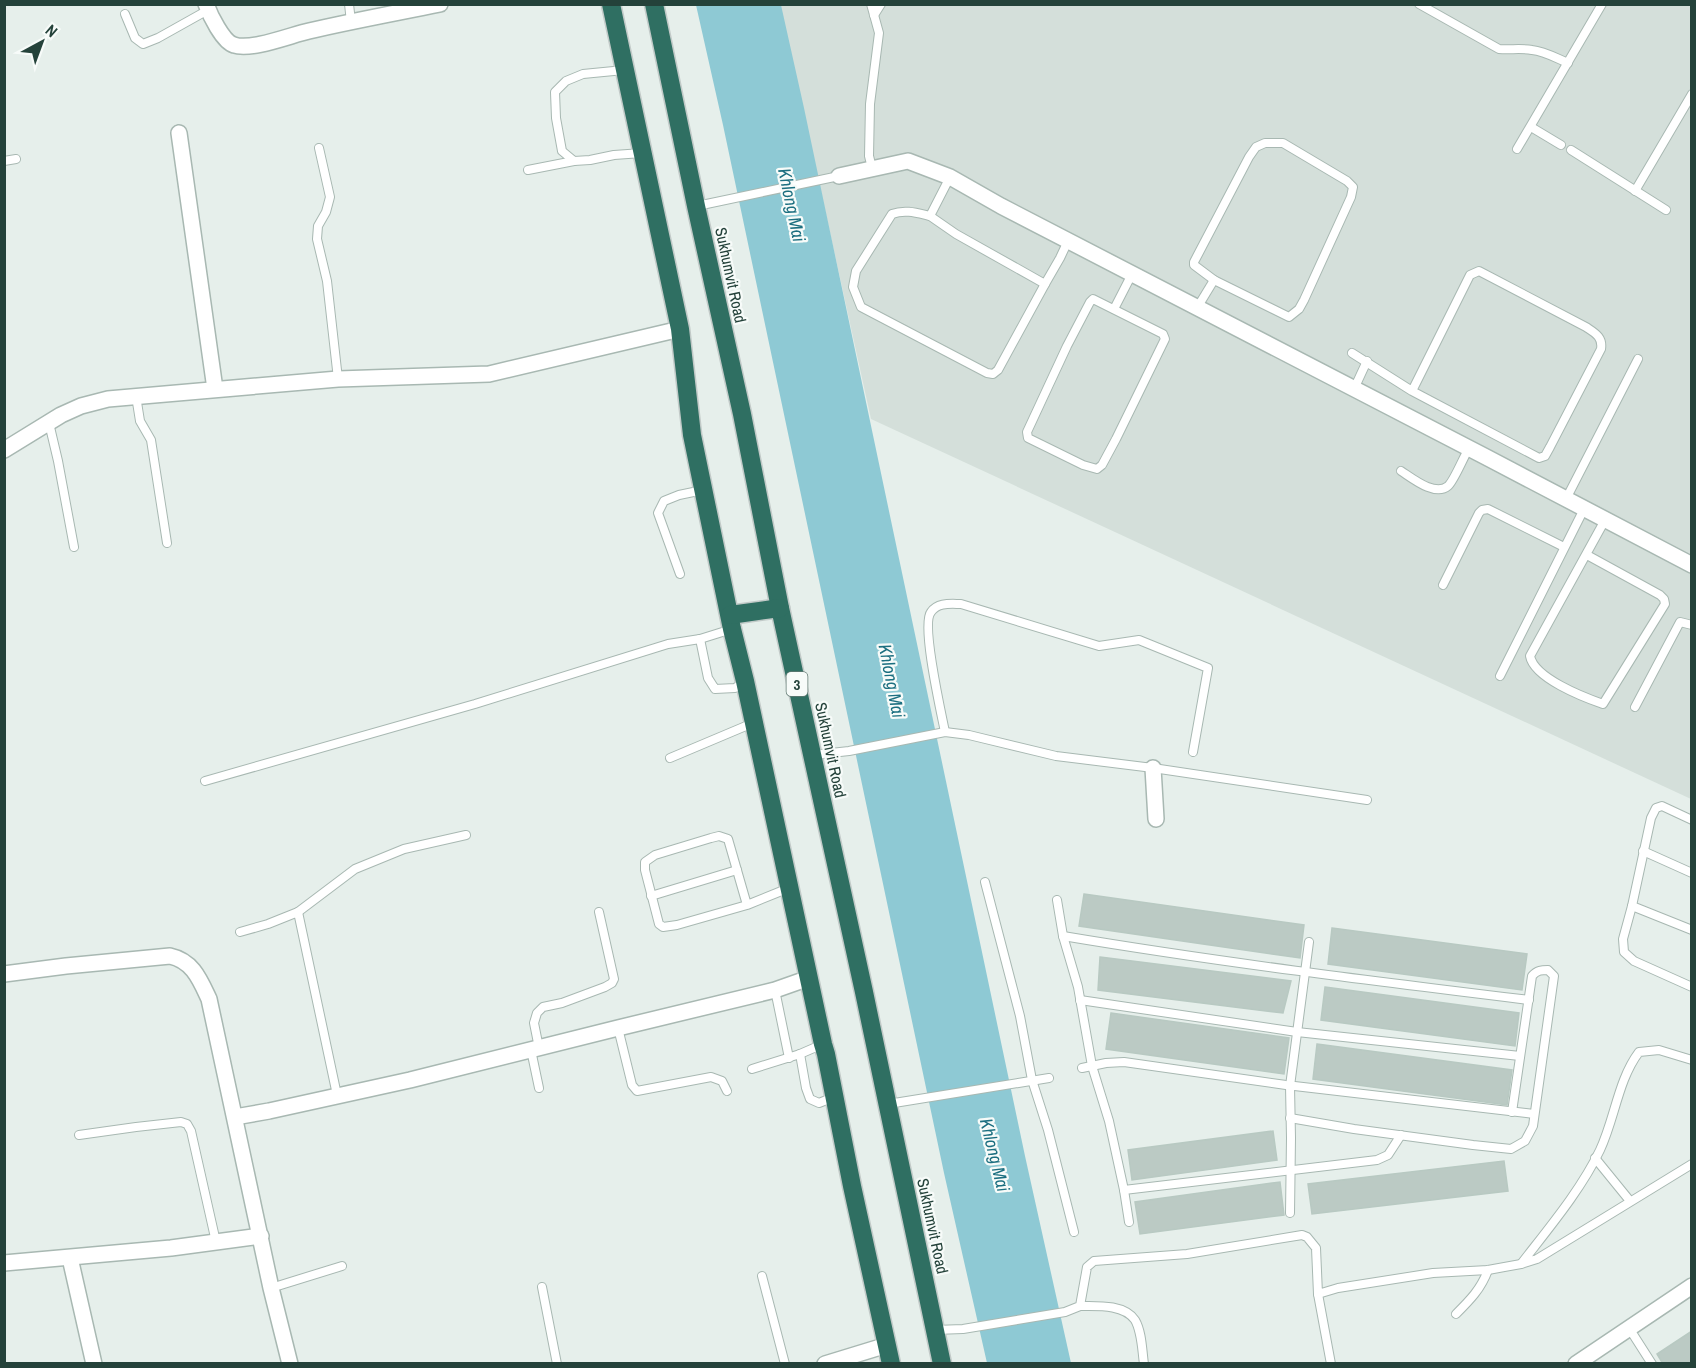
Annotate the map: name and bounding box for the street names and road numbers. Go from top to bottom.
street label: Sukhumvit Road [710,225,752,325]
road number: 3 [786,672,808,696]
street label: Sukhumvit Road [810,700,852,800]
street label: Sukhumvit Road [912,1176,954,1276]

